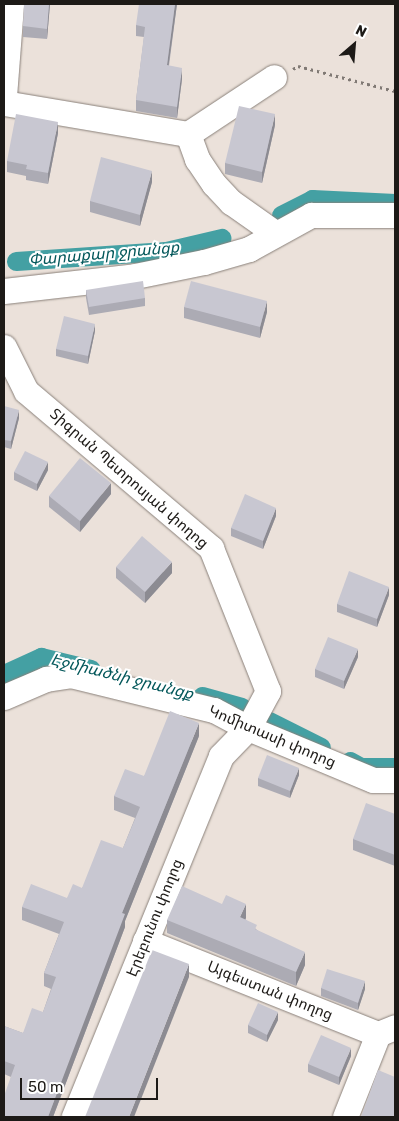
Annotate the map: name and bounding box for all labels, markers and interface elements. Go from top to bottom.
north arrow [329,20,379,70]
text: N [353,21,369,41]
water label: Փարաքար ջրանցք [28,238,180,270]
street label: Տիգրան Պետրոսյան փողոց [46,405,212,553]
water label: Էջմիածնի ջրանցք [49,650,195,704]
street label: Կոմիտասի փողոց [206,702,338,772]
street label: Էրեբունու փողոց [123,856,187,980]
street label: Այգեստան փողոց [205,958,335,1024]
scale bar [22,1068,160,1100]
text: 50 m [28,1078,63,1096]

